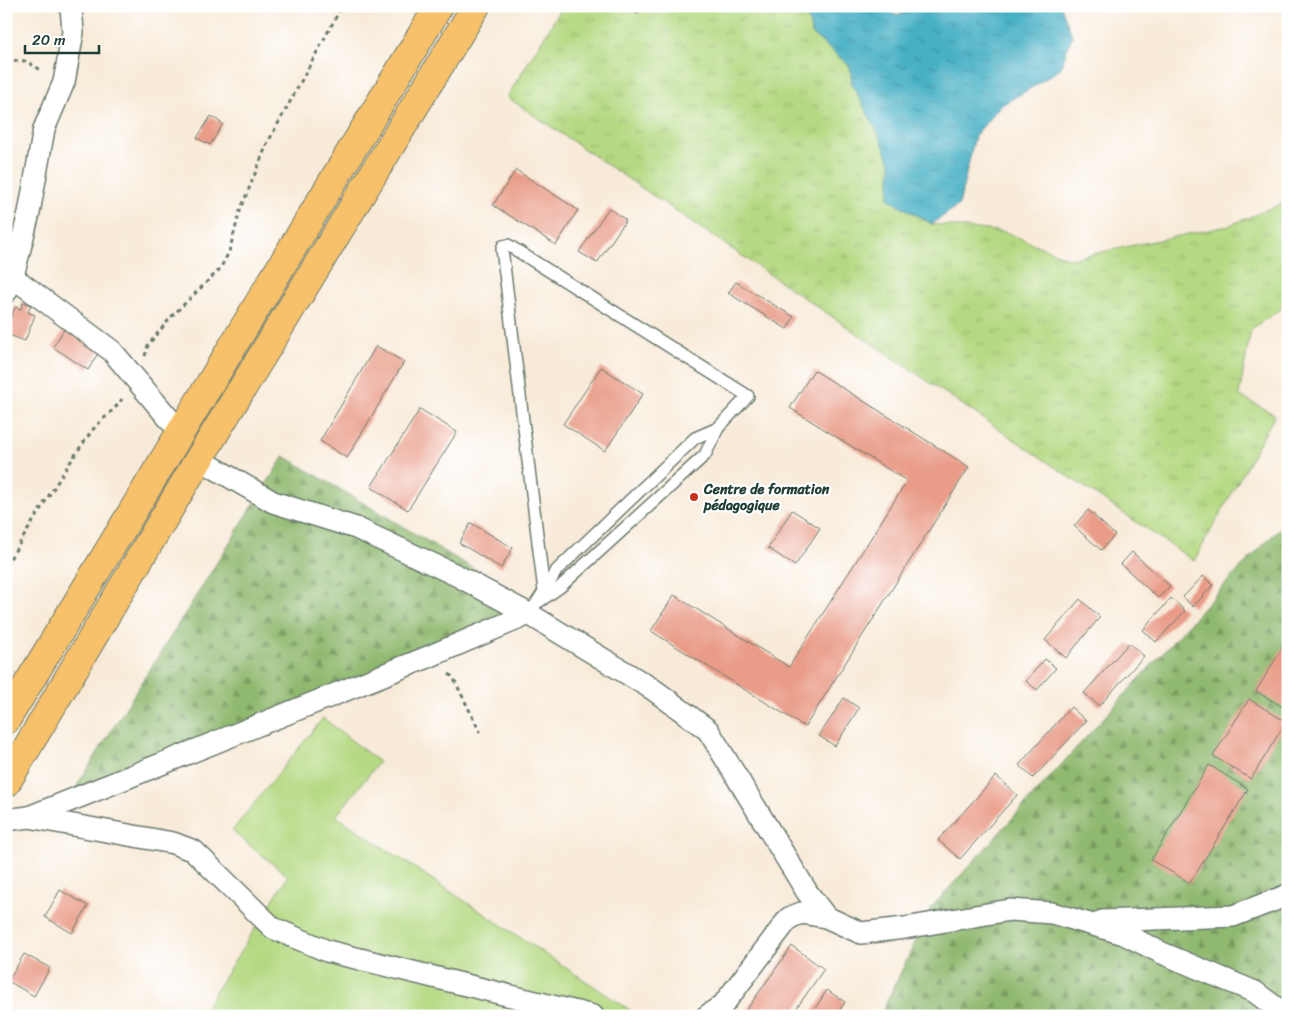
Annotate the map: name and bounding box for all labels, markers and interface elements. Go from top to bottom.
scale bar [25,22,99,54]
text: 20 m [32,27,66,53]
place label: Centre de formation pédagogique [703,477,830,518]
marker: Centre de formation pédagogique [688,491,700,503]

